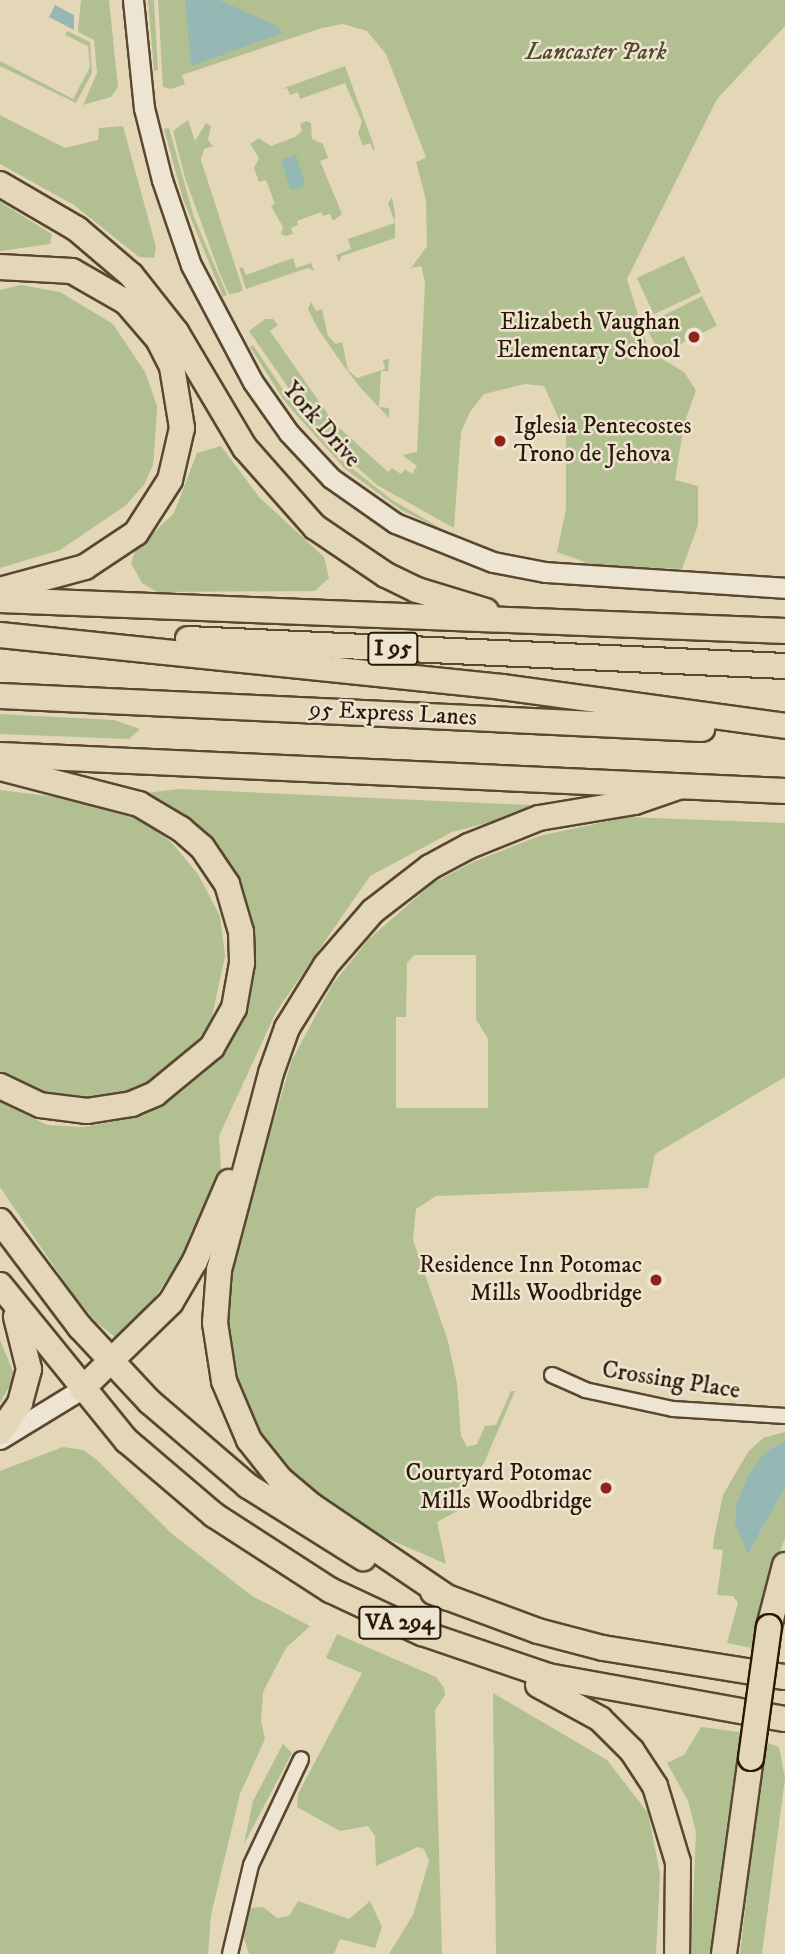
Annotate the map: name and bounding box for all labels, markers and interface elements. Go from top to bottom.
park label: Lancaster Park [526,39,666,67]
place label: Elizabeth Vaughan Elementary School [496,309,680,365]
marker: Elizabeth Vaughan Elementary School [686,329,702,345]
street label: York Drive [276,376,366,474]
place label: Iglesia Pentecostes Trono de Jehova [514,413,691,469]
marker: Iglesia Pentecostes Trono de Jehova [492,433,508,449]
road number: I 95 [367,629,419,668]
street label: 95 Express Lanes [308,695,478,733]
place label: Residence Inn Potomac Mills Woodbridge [419,1252,642,1308]
marker: Residence Inn Potomac Mills Woodbridge [648,1272,664,1288]
street label: Crossing Place [600,1356,742,1406]
place label: Courtyard Potomac Mills Woodbridge [406,1460,592,1516]
marker: Courtyard Potomac Mills Woodbridge [598,1480,614,1496]
road number: VA 294 [358,1604,442,1642]

